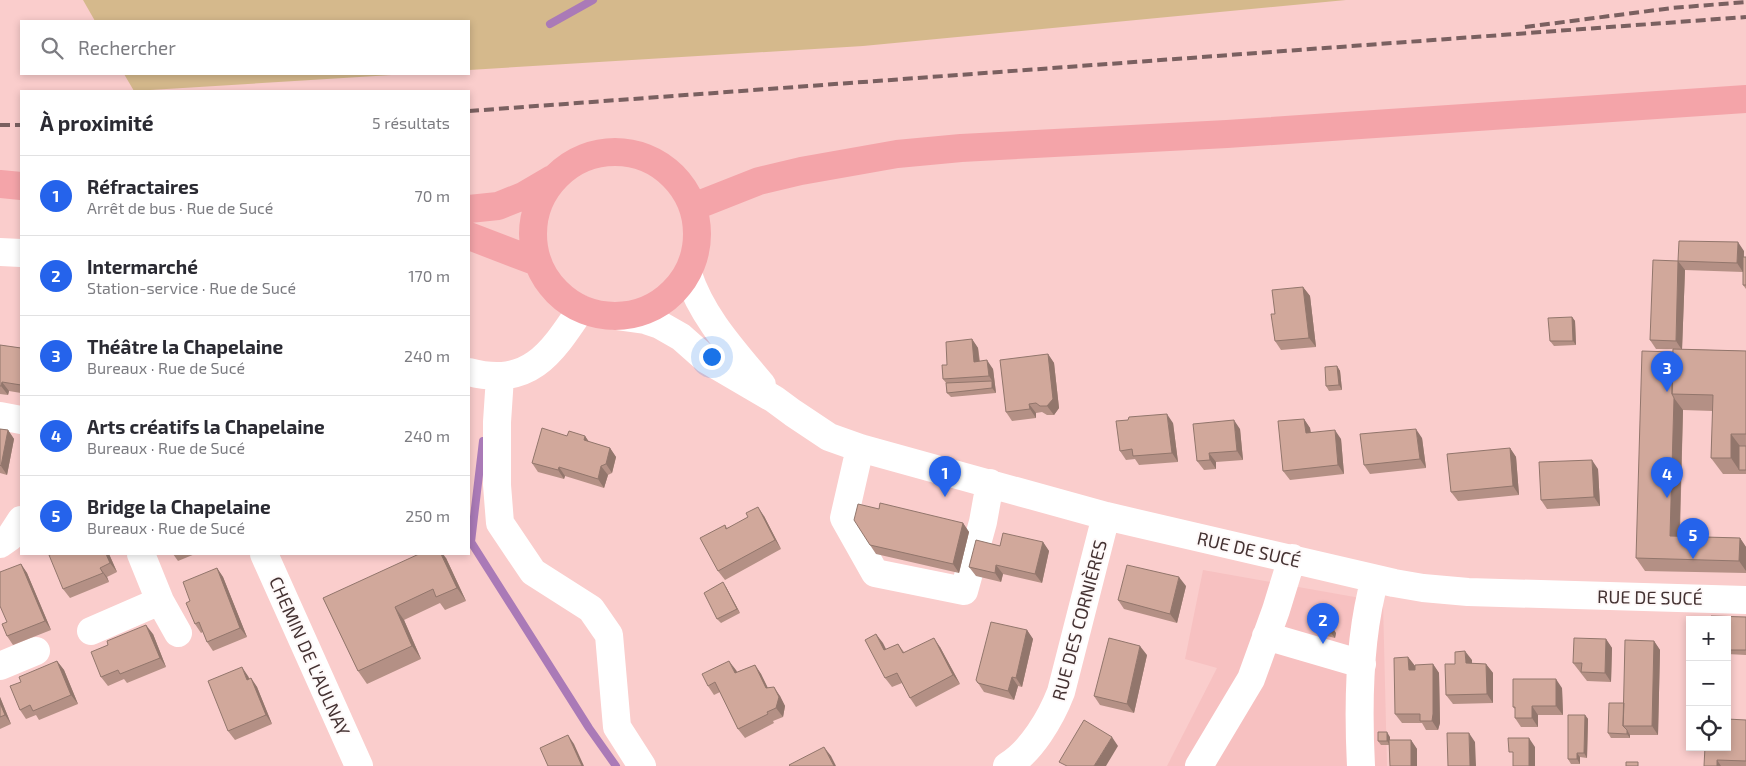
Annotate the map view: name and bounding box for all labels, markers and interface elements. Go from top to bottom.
search box [20,20,470,75]
icon: search [38,34,66,62]
text: Rechercher [78,36,176,59]
text: À proximité [40,110,154,135]
text: 5 résultats [372,113,450,132]
text: Réfractaires [87,175,199,198]
text: 1 [53,186,59,205]
text: 70 m [415,186,450,205]
text: Arrêt de bus · Rue de Sucé [87,198,273,217]
text: Intermarché [87,255,198,278]
text: 2 [51,266,61,285]
text: 170 m [408,266,450,285]
text: Station-service · Rue de Sucé [87,278,296,297]
text: Théâtre la Chapelaine [87,335,283,358]
your location [699,344,725,370]
text: 3 [51,346,61,365]
text: 240 m [404,346,450,365]
pin: 3 [1651,351,1683,392]
text: Bureaux · Rue de Sucé [87,358,245,377]
text: Arts créatifs la Chapelaine [87,415,325,438]
text: 4 [51,426,61,445]
text: 240 m [404,426,450,445]
text: Bureaux · Rue de Sucé [87,438,245,457]
pin: 1 [929,456,961,497]
pin: 4 [1651,457,1683,498]
text: Bridge la Chapelaine [87,495,271,518]
text: 5 [52,506,60,525]
text: 250 m [405,506,450,525]
text: Bureaux · Rue de Sucé [87,518,245,537]
pin: 5 [1677,518,1709,559]
street label: RUE DE SUCÉ [1195,526,1303,572]
street label: RUE DES CORNIÈRES [1047,537,1111,703]
street label: CHEMIN DE L'AULNAY [265,573,355,740]
street label: RUE DE SUCÉ [1597,585,1703,609]
pin: 2 [1307,603,1339,644]
map controls [1686,616,1731,751]
button: + [1686,616,1731,661]
button: − [1686,661,1731,706]
button: locate [1686,706,1731,751]

